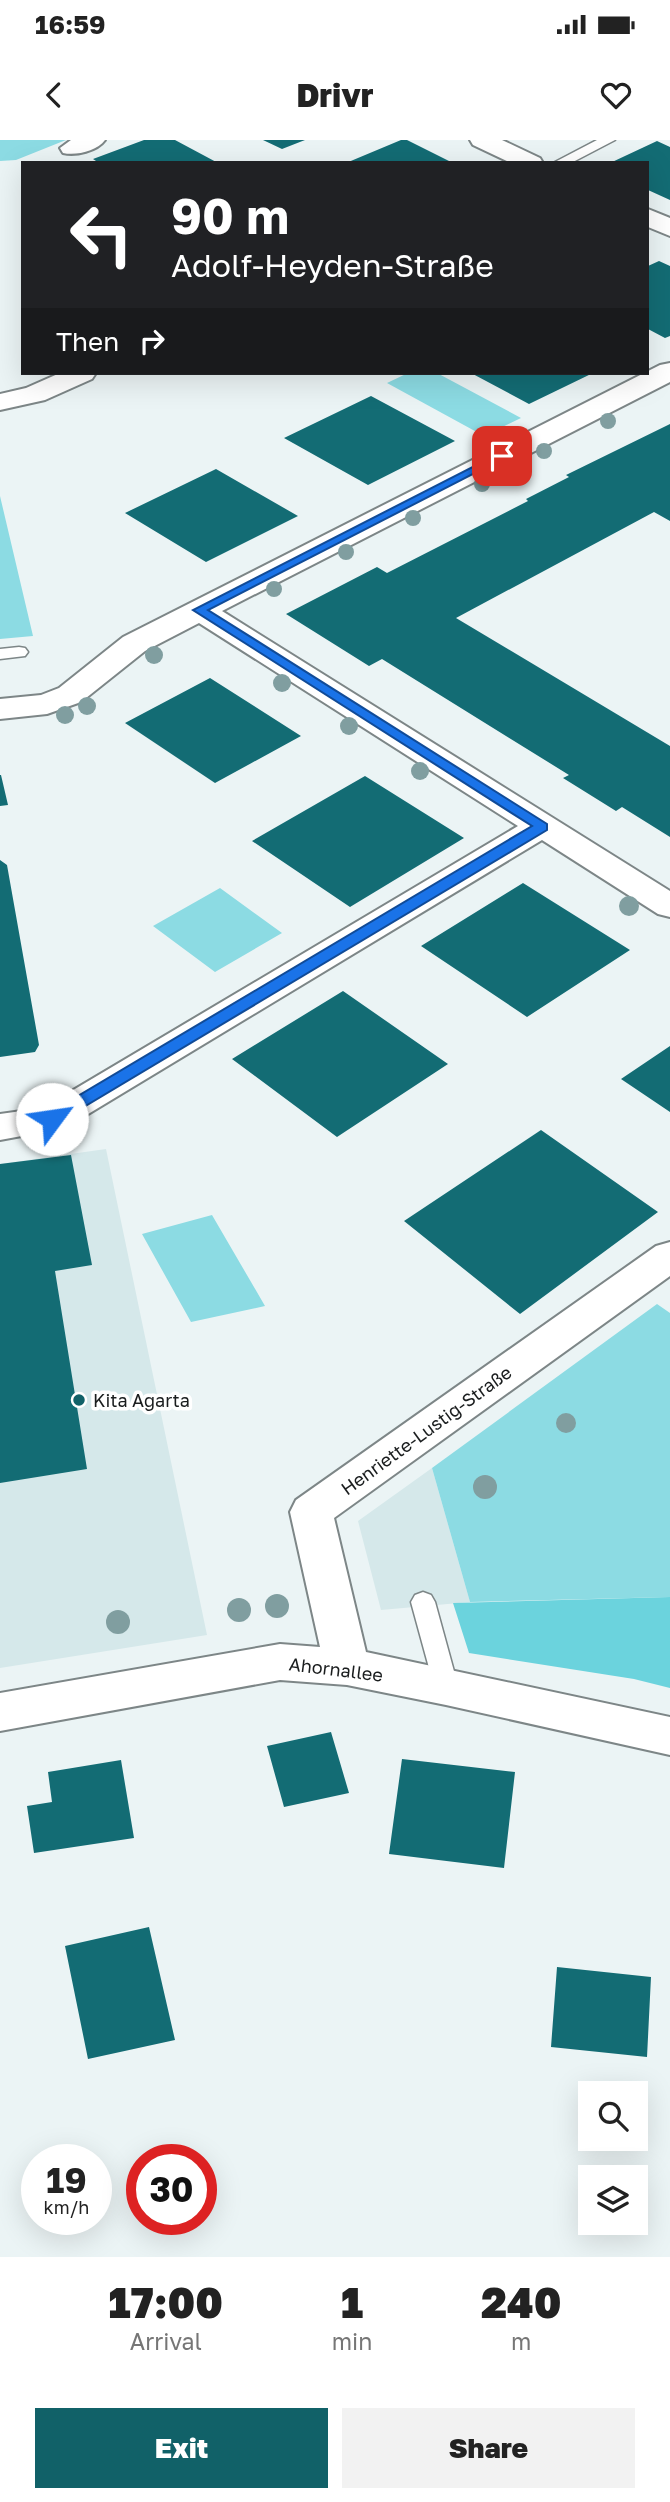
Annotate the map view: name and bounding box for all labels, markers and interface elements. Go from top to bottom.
text: 16:59 [35,9,106,40]
icon: back [35,76,73,114]
text: Drivr [296,76,374,114]
icon: heart [597,76,635,114]
text: 90 m [171,186,289,245]
icon: left [56,189,147,280]
text: Adolf-Heyden-Straße [171,246,494,284]
icon: right [133,322,171,360]
text: Then [56,326,119,357]
pin [472,426,532,486]
icon: arrive [483,437,521,475]
position arrow [15.0,1082,89.0,1156]
street label: Henriette-Lustig-Straße [336,1361,516,1499]
place label: Kita Agarta [93,1389,190,1411]
marker: Kita Agarta [71,1392,87,1408]
street label: Ahornallee [288,1652,384,1686]
map controls [578,2081,648,2235]
button: search [578,2081,648,2151]
speed limit sign: 30 [126,2144,217,2235]
text: 19 [46,2159,87,2201]
button: layers [578,2165,648,2235]
text: km/h [44,2196,89,2218]
text: 17:00 [109,2277,223,2327]
text: 1 [341,2277,363,2327]
text: 240 [481,2277,561,2327]
text: Arrival [130,2327,202,2355]
text: min [332,2327,372,2355]
text: m [511,2327,531,2355]
button: Exit [35,2408,328,2488]
button: Share [342,2408,635,2488]

